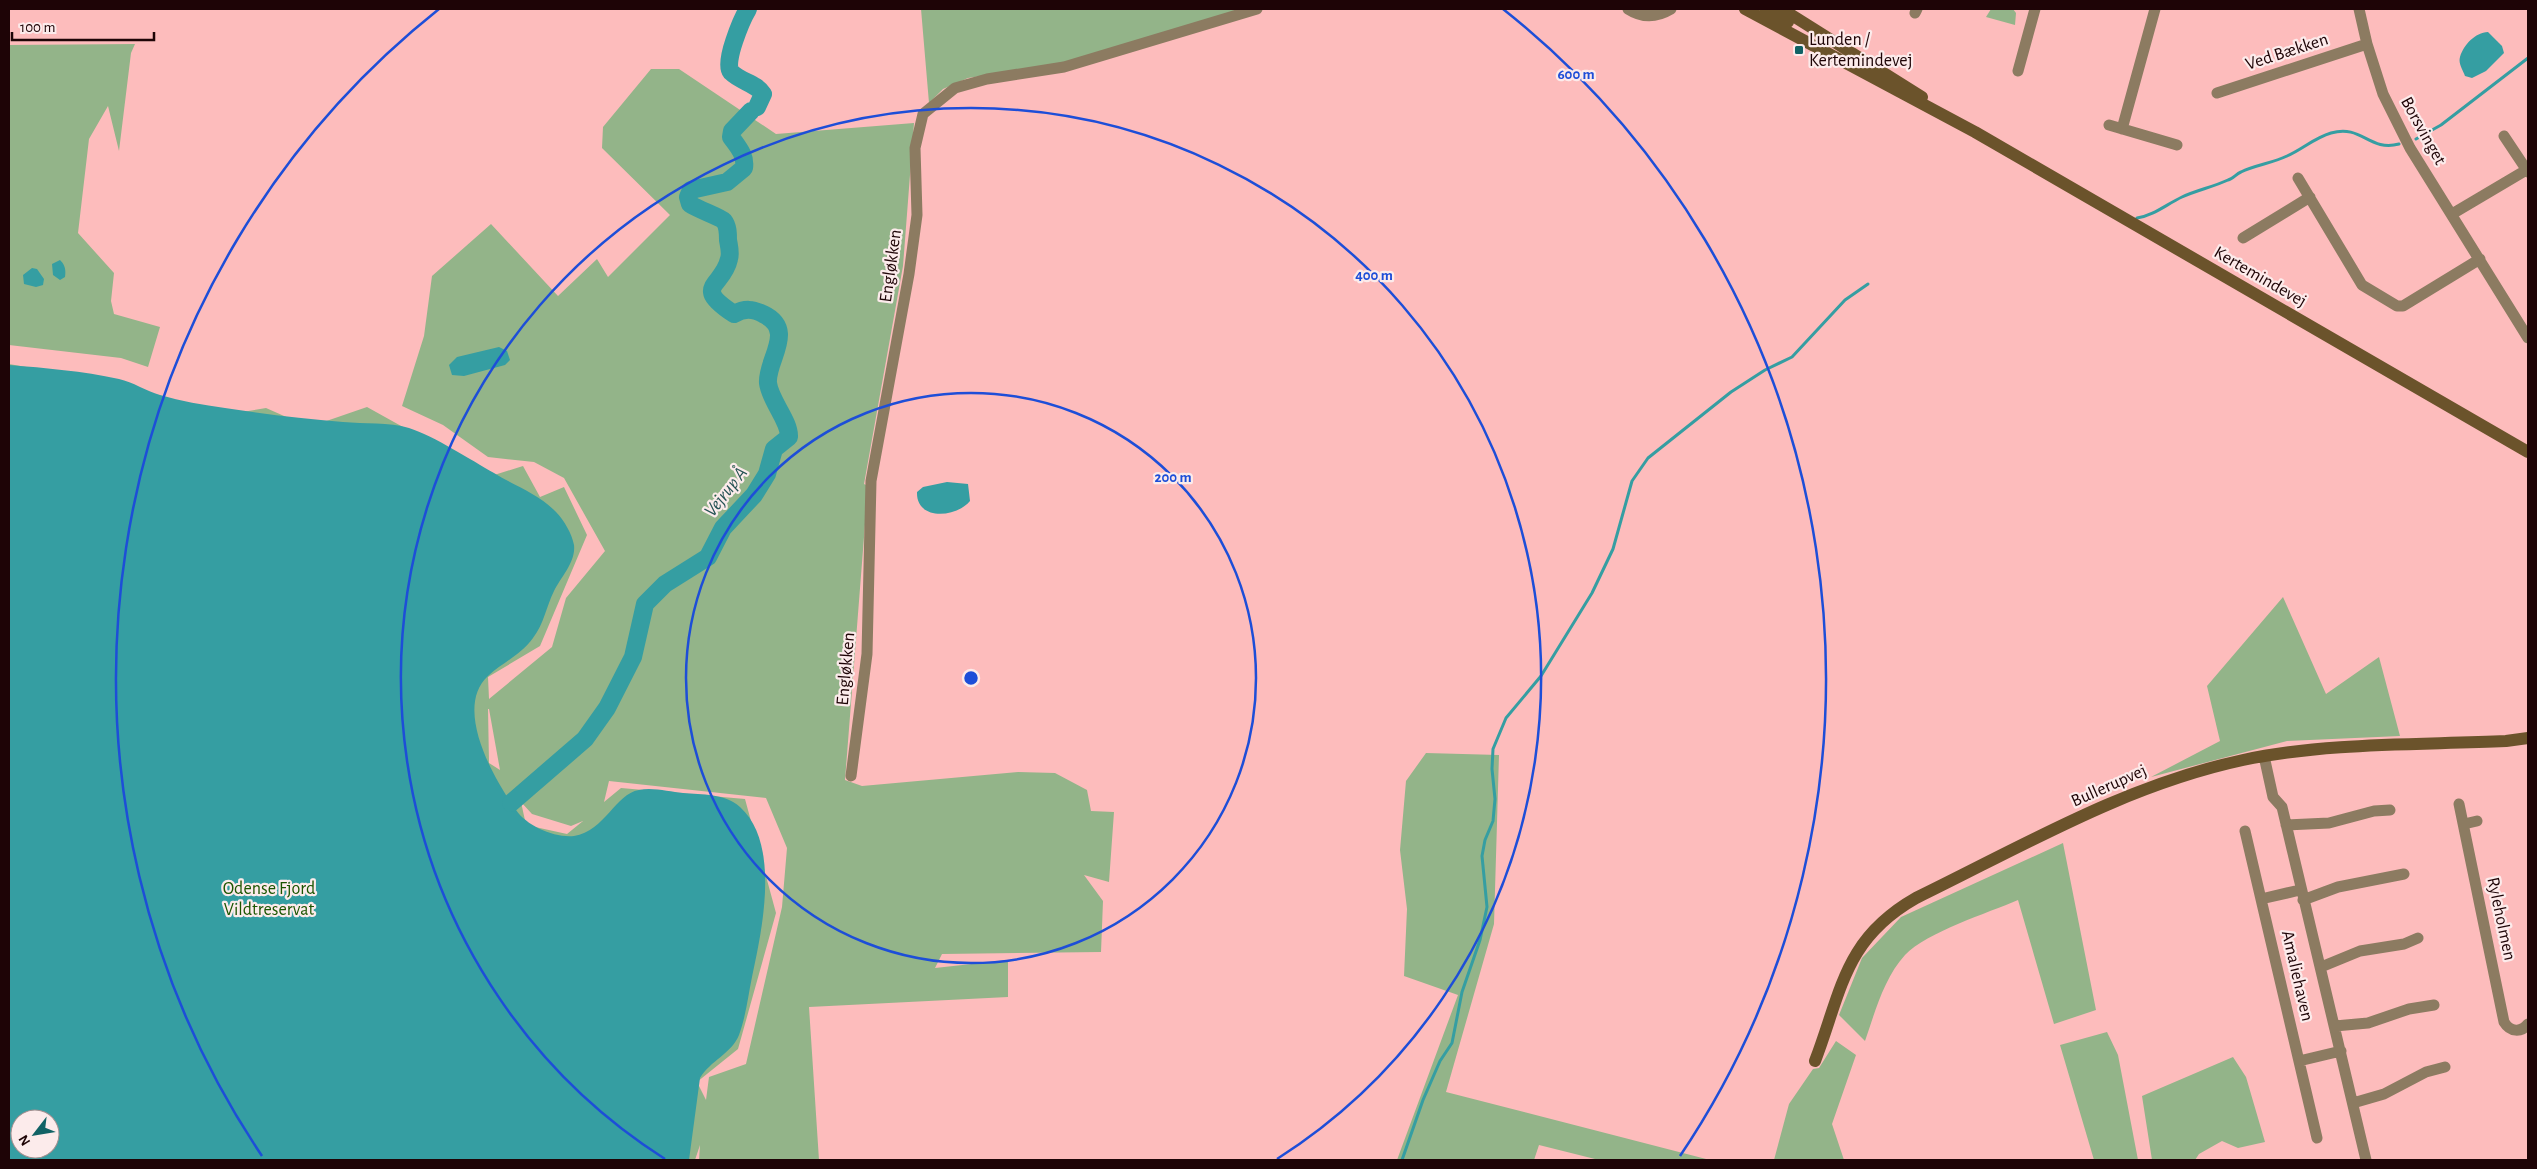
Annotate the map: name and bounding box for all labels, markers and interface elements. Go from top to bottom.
scale bar [12,10,155,42]
text: 100 m [20,20,55,35]
street label: Ved Bækken [2244,30,2330,74]
place label: Lunden / Kertemindevej [1809,31,1912,70]
marker: Lunden / Kertemindevej [1793,44,1805,56]
text: 600 m [1557,67,1595,82]
street label: Borsvinget [2397,94,2449,168]
street label: Engløkken [877,228,905,304]
street label: Kertemindevej [2211,243,2309,311]
text: 400 m [1355,268,1393,283]
water label: Vejrup Å [699,462,751,520]
text: 200 m [1154,470,1192,485]
street label: Engløkken [834,632,858,706]
centre of rings [962,669,980,687]
street label: Bullerupvej [2069,761,2149,811]
street label: Ryleholmen [2483,876,2519,962]
park label: Odense Fjord Vildtreservat [223,880,315,919]
street label: Amaliehaven [2278,929,2316,1023]
north arrow [10,1109,60,1159]
text: N [16,1132,33,1148]

